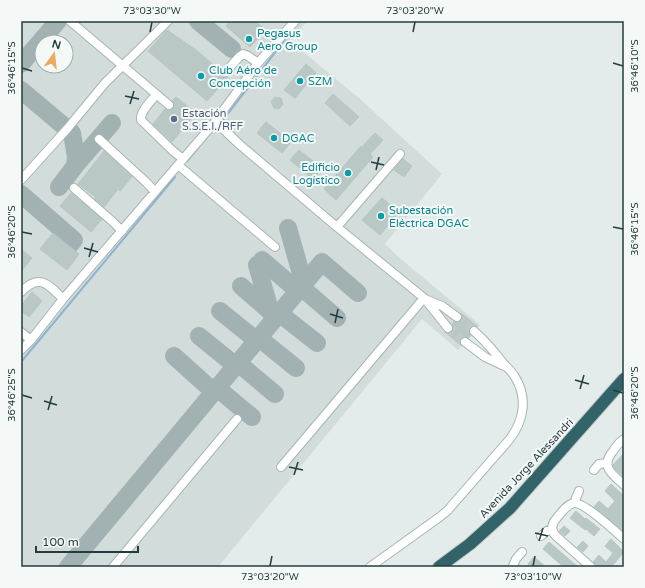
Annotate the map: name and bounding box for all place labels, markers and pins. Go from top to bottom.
place label: Pegasus Aero Group [257,27,318,53]
marker: Pegasus Aero Group [244,34,254,44]
place label: Club Aéro de Concepción [209,64,277,90]
marker: Club Aéro de Concepción [196,71,206,81]
place label: SZM [308,75,332,88]
marker: SZM [295,76,305,86]
place label: Estación S.S.E.I./RFF [182,107,244,133]
marker: Estación S.S.E.I./RFF [169,114,179,124]
place label: DGAC [282,132,315,145]
marker: DGAC [269,133,279,143]
place label: Edificio Logístico [293,161,340,187]
marker: Edificio Logístico [343,168,353,178]
place label: Subestación Eléctrica DGAC [389,204,470,230]
marker: Subestación Eléctrica DGAC [376,211,386,221]

